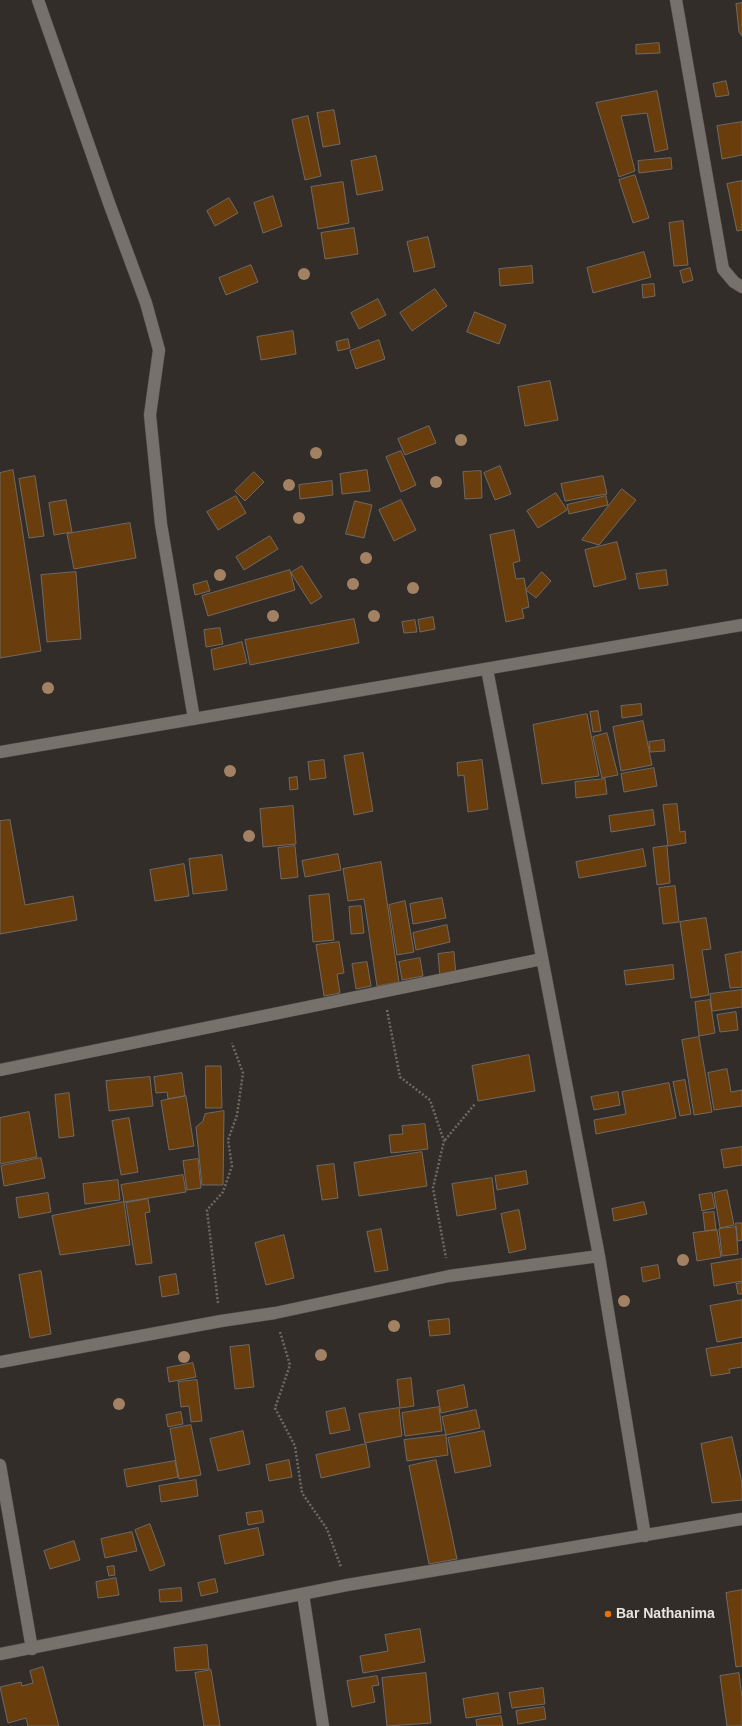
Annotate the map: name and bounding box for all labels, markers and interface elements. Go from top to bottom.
place label: Bar Nathanima [616,1606,715,1622]
marker: Bar Nathanima [603,1609,613,1619]

